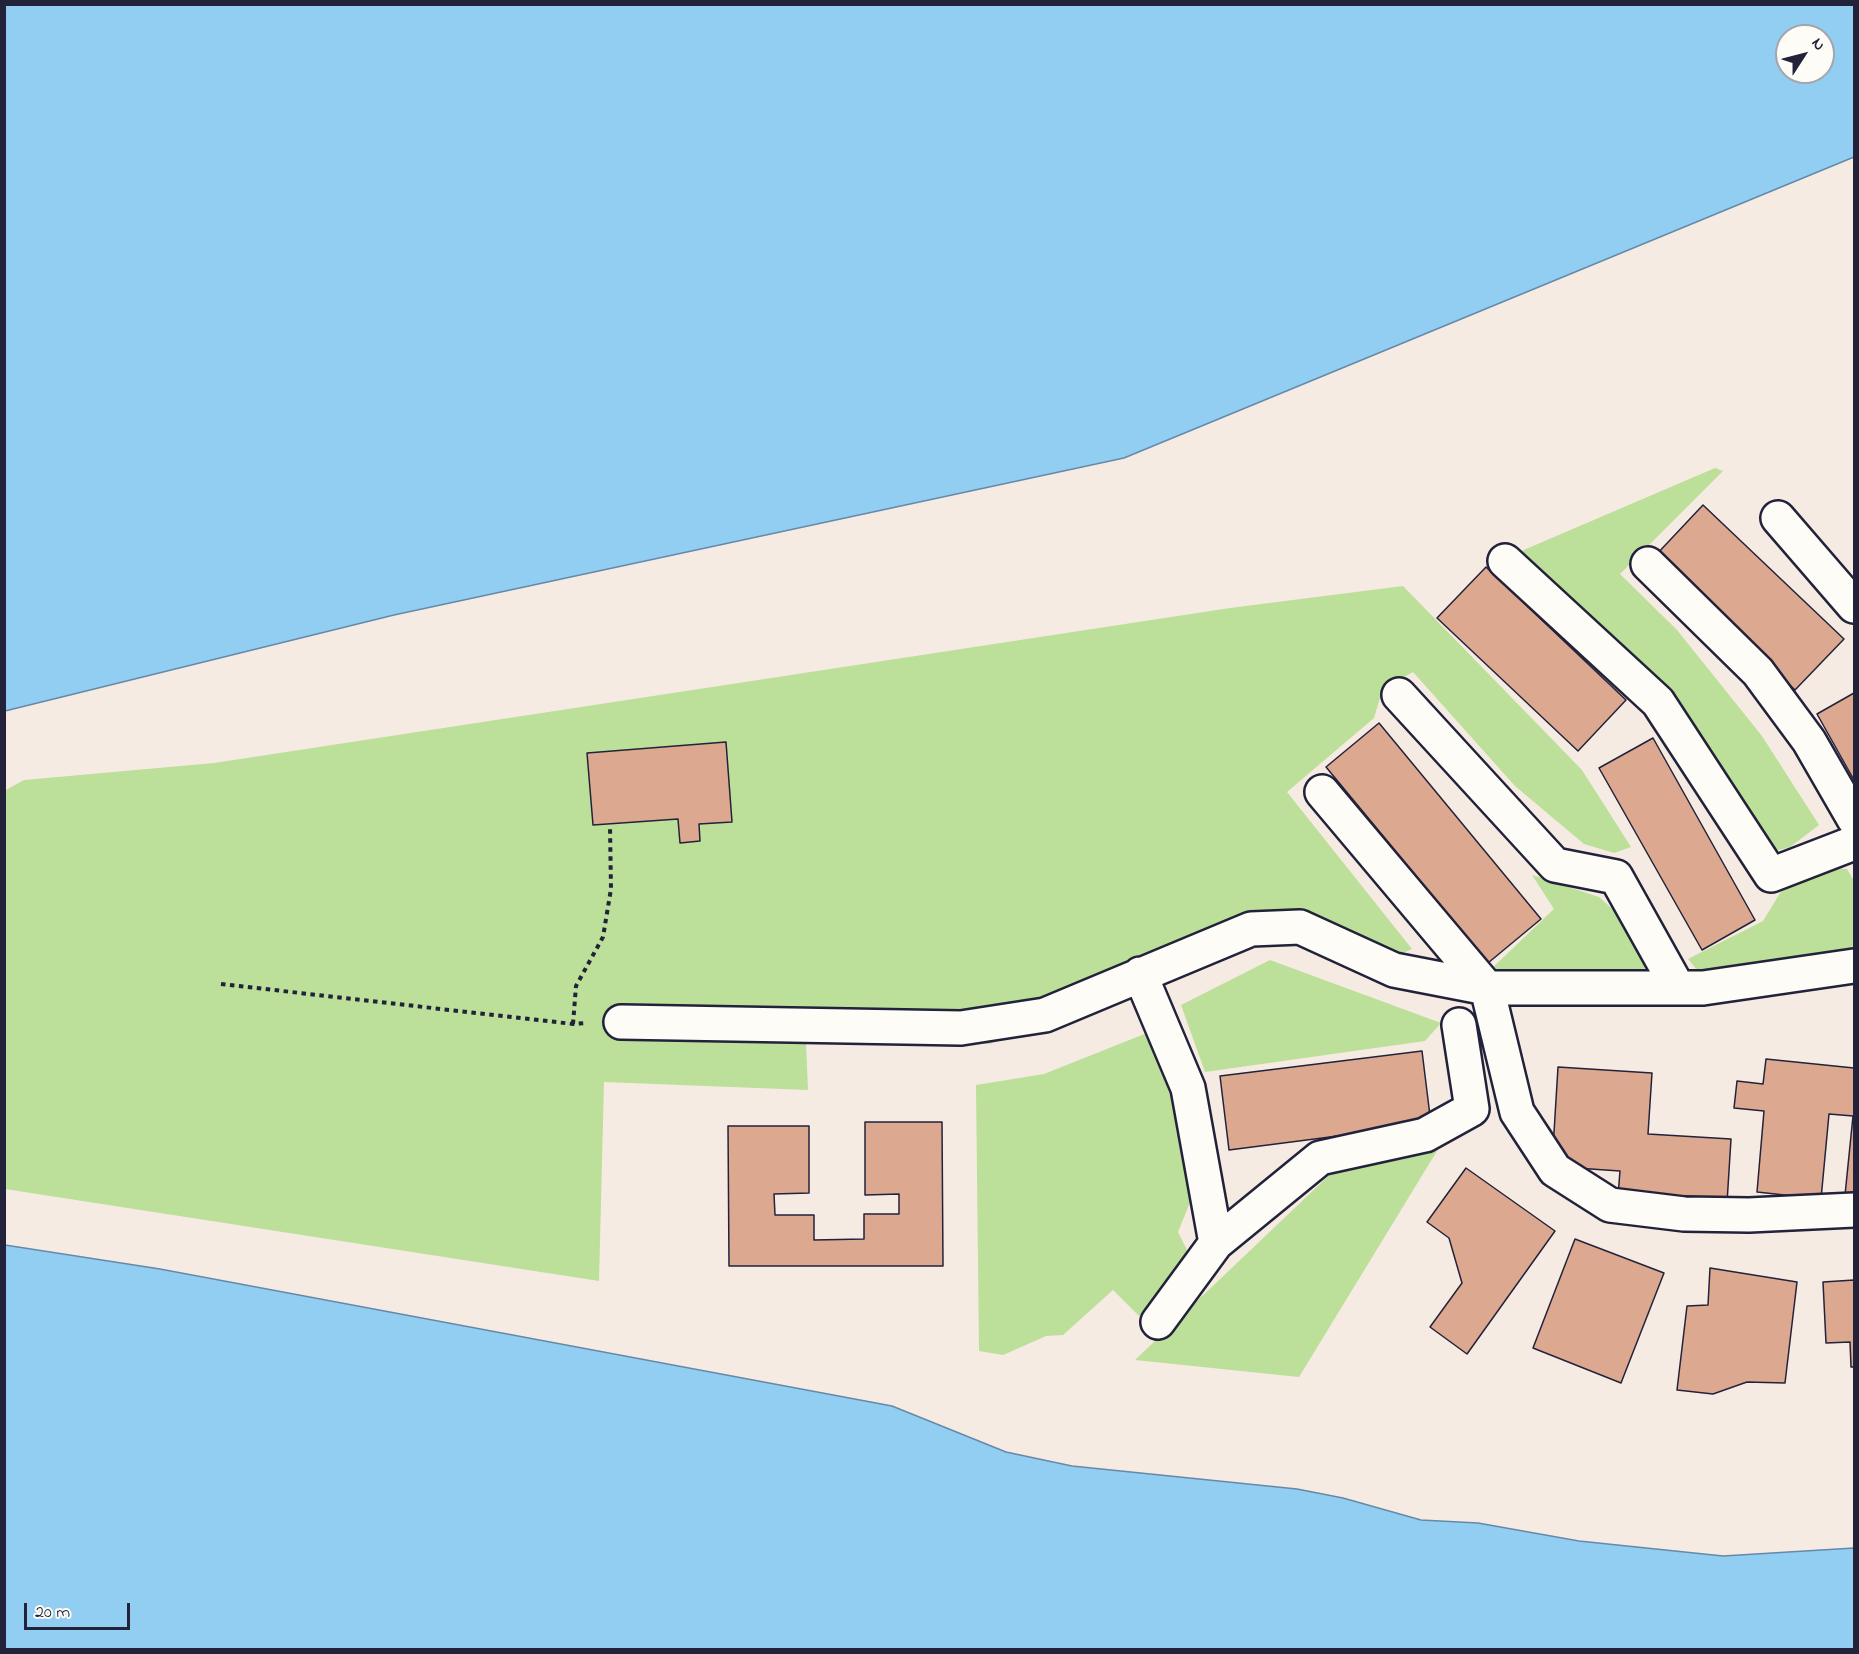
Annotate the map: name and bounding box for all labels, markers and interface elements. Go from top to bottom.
north arrow [1775,24,1835,84]
text: N [1805,33,1831,56]
scale bar [27,1591,134,1629]
text: 20 m [35,1600,70,1626]

